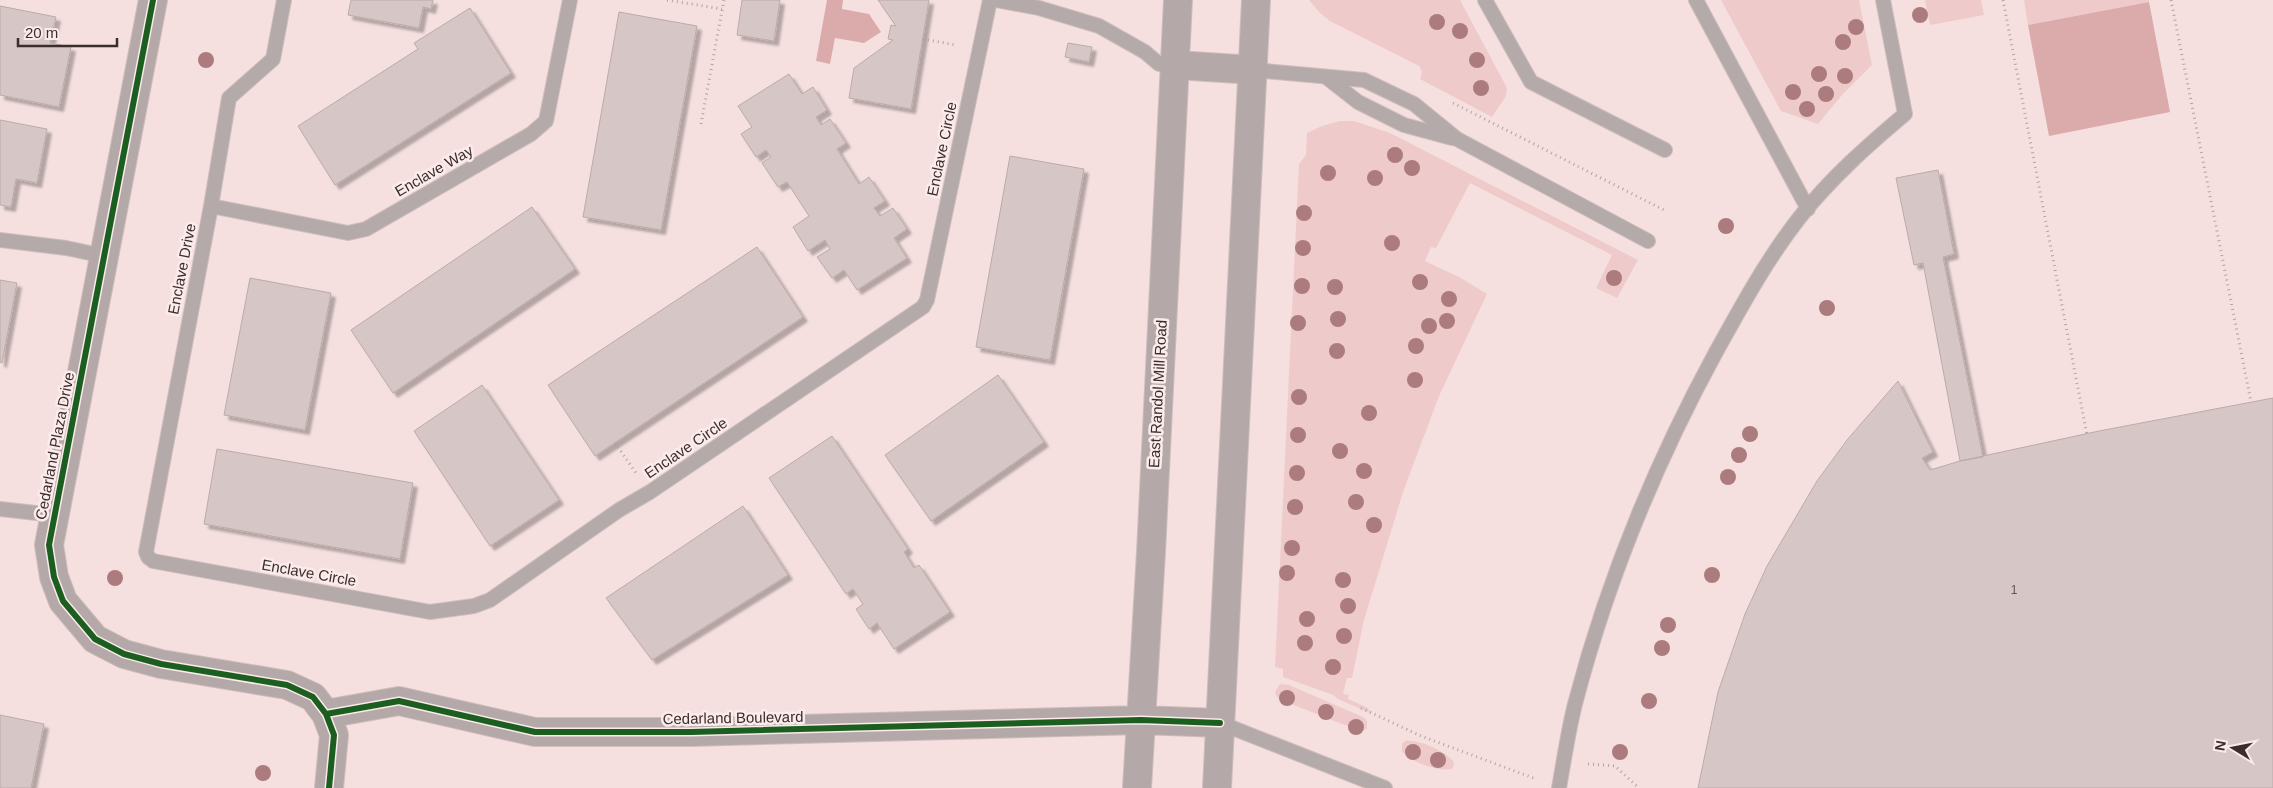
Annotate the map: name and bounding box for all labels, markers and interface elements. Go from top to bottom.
scale bar [18,15,116,47]
text: 20 m [25,24,58,41]
street label: Enclave Circle [923,100,960,198]
street label: Enclave Way [392,141,476,200]
street label: Enclave Drive [164,222,199,316]
street label: East Randol Mill Road [1145,319,1170,469]
street label: Cedarland Plaza Drive [32,371,77,521]
street label: Enclave Circle [641,414,730,481]
street label: Enclave Circle [260,556,358,589]
house number: 1 [2011,583,2018,597]
street label: Cedarland Boulevard [662,708,804,727]
north arrow [2208,723,2258,773]
text: N [2211,739,2229,752]

